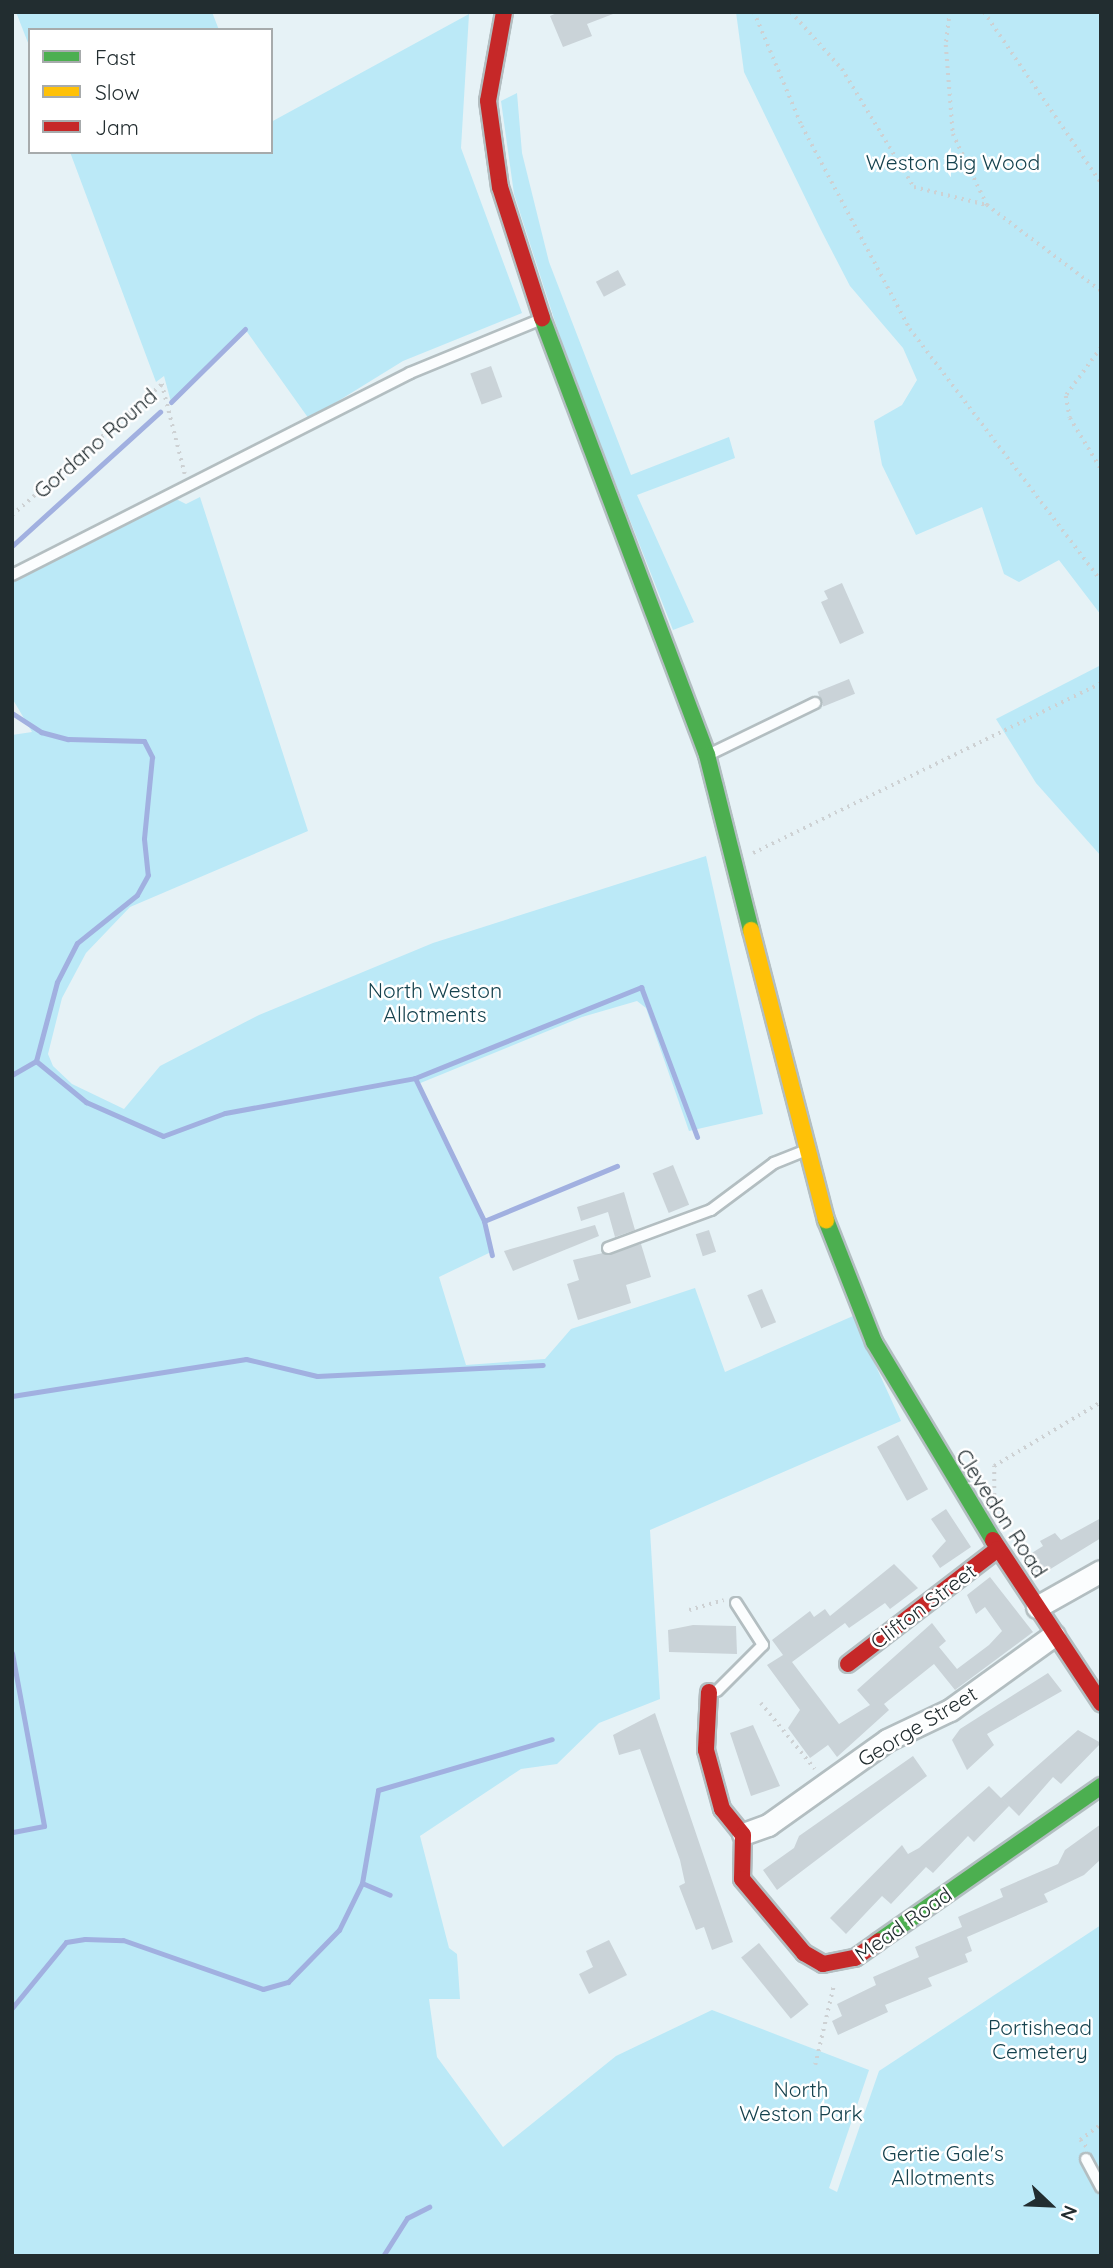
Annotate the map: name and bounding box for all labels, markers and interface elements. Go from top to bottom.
legend [28,28,273,154]
text: Fast [95,44,136,70]
text: Slow [95,79,140,105]
text: Jam [95,114,139,140]
park label: Weston Big Wood [866,149,1040,175]
street label: Gordano Round [28,383,162,503]
park label: North Weston Allotments [368,977,502,1027]
street label: Clevedon Road [951,1444,1053,1582]
street label: Clifton Street [865,1558,981,1654]
street label: George Street [853,1681,981,1771]
street label: Mead Road [850,1881,956,1967]
park label: Portishead Cemetery [988,2014,1092,2064]
park label: North Weston Park [739,2076,863,2126]
park label: Gertie Gale's Allotments [882,2140,1004,2190]
north arrow [1015,2170,1085,2240]
text: N [1056,2202,1083,2224]

